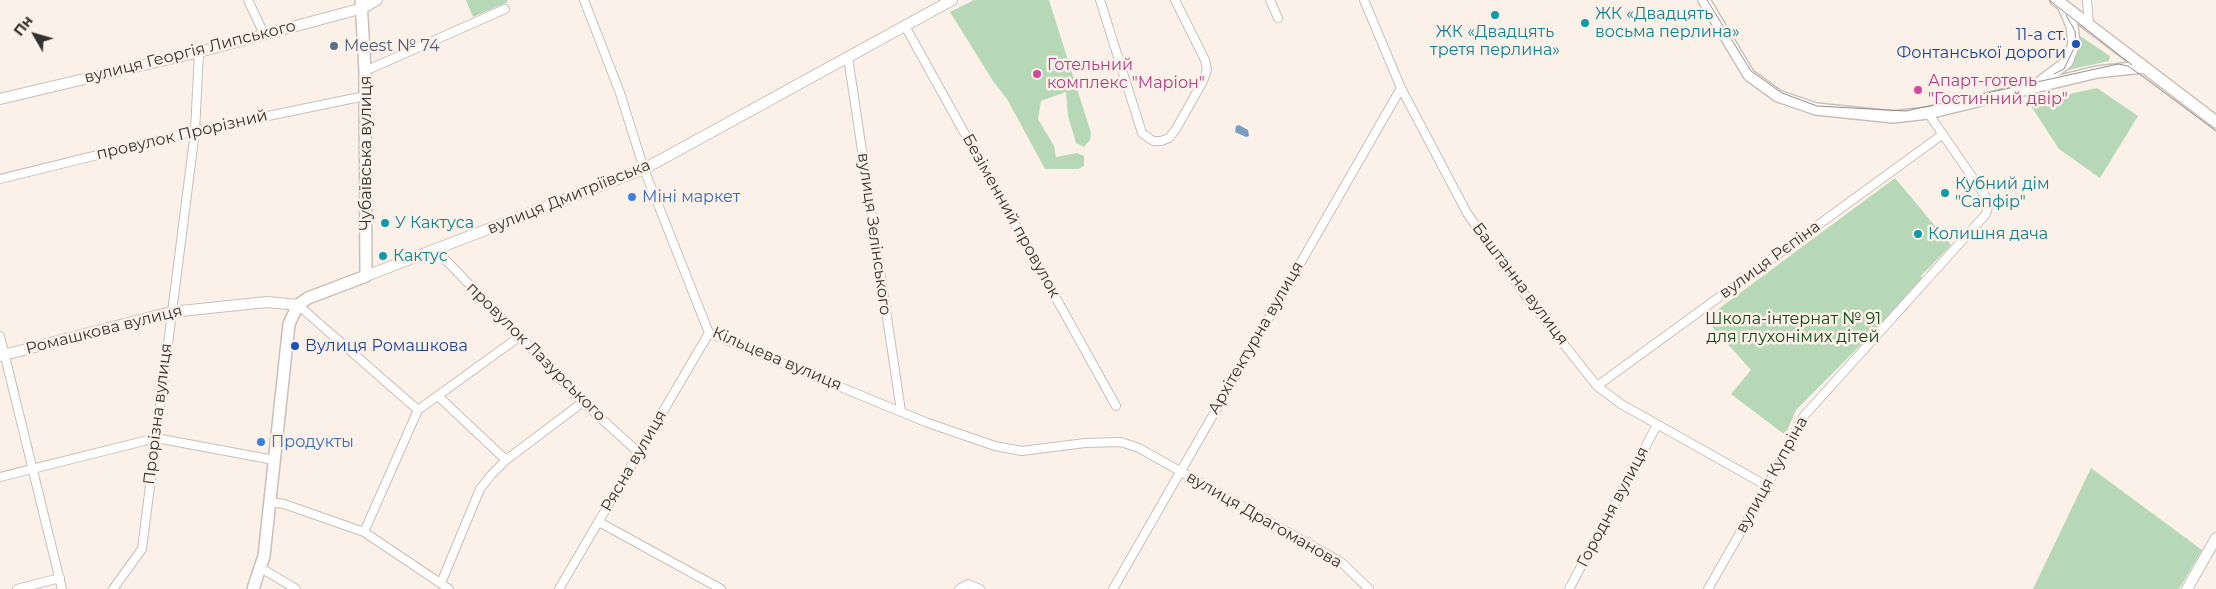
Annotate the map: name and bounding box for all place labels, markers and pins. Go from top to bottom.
place label: ЖК «Двадцять восьма перлина» [1595,4,1740,42]
marker: ЖК «Двадцять третя перлина» [1489,9,1501,21]
marker: ЖК «Двадцять восьма перлина» [1579,17,1591,29]
place label: ЖК «Двадцять третя перлина» [1430,22,1560,60]
place label: 11-а ст. Фонтанської дороги [1897,25,2066,63]
place label: Meest № 74 [344,36,439,56]
marker: 11-а ст. Фонтанської дороги [2070,38,2082,50]
marker: Meest № 74 [328,40,340,52]
place label: Готельний комплекс "Маріон" [1047,55,1205,93]
marker: Готельний комплекс "Маріон" [1031,68,1043,80]
place label: Апарт-готель "Гостинний двір" [1928,71,2068,109]
marker: Апарт-готель "Гостинний двір" [1912,84,1924,96]
place label: Кубний дім "Сапфір" [1955,174,2050,212]
place label: Міні маркет [642,187,740,207]
marker: Кубний дім "Сапфір" [1939,187,1951,199]
marker: Міні маркет [626,191,638,203]
place label: У Кактуса [395,213,474,233]
marker: У Кактуса [379,217,391,229]
place label: Колишня дача [1928,224,2048,244]
marker: Колишня дача [1912,228,1924,240]
place label: Кактус [393,246,448,266]
marker: Кактус [377,250,389,262]
place label: Вулиця Ромашкова [305,336,468,356]
marker: Вулиця Ромашкова [289,340,301,352]
place label: Продукты [271,432,354,452]
marker: Продукты [255,436,267,448]

